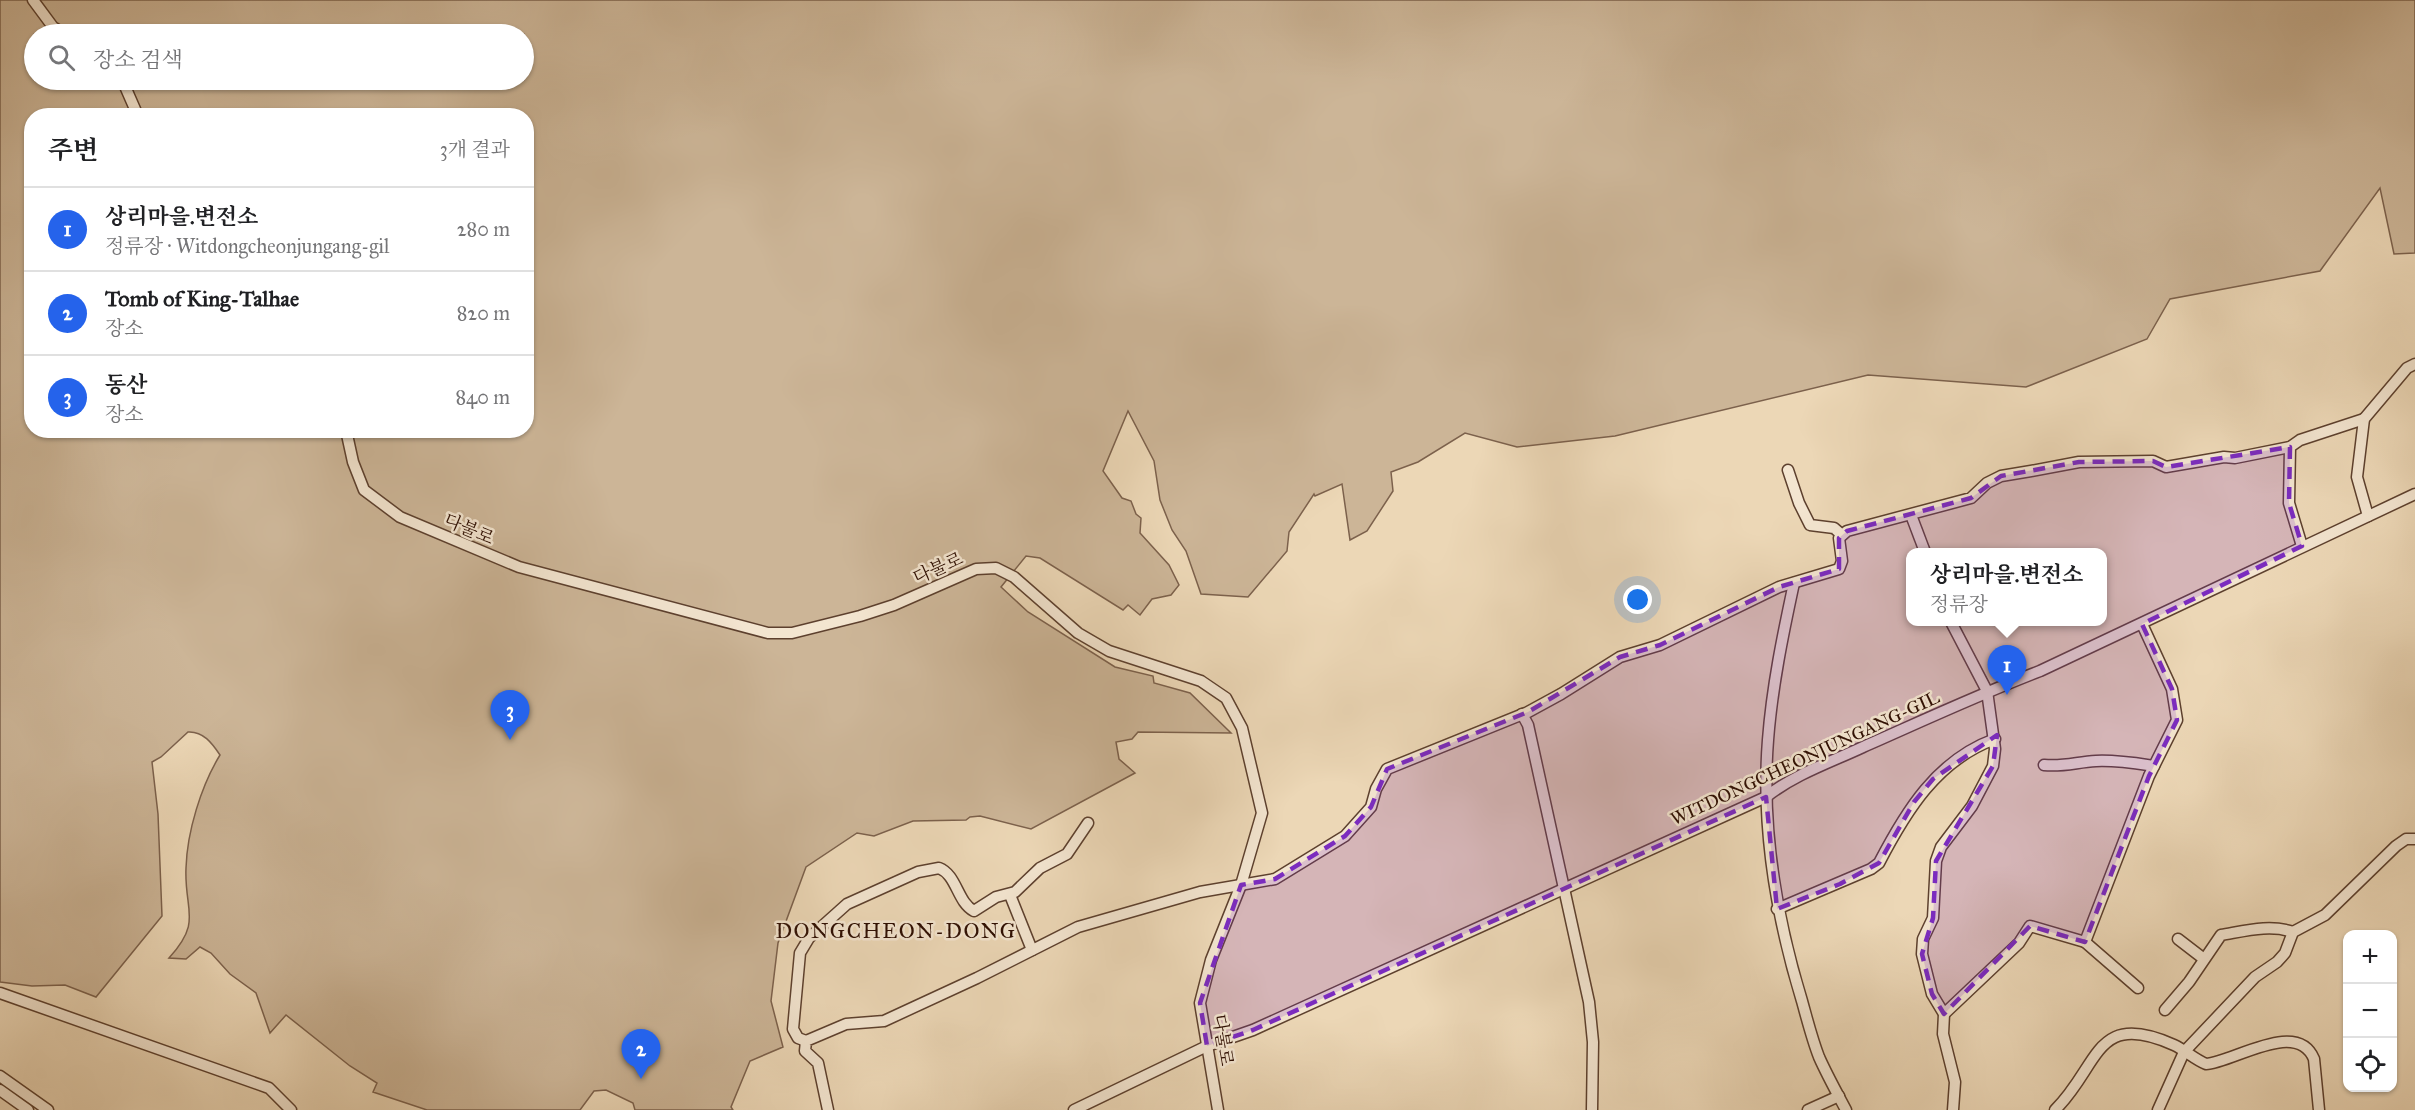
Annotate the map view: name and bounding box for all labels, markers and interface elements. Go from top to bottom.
search box [24,24,534,90]
icon: search [45,41,78,74]
text: 장소 검색 [93,46,183,73]
text: 주변 [48,134,98,166]
text: 3개 결과 [440,137,510,161]
text: 상리마을.변전소 [105,203,258,230]
text: 1 [64,217,71,241]
text: 280 m [457,217,510,241]
text: 정류장 · Witdongcheonjungang-gil [105,234,389,258]
text: Tomb of King-Talhae [105,285,299,312]
text: 2 [63,301,72,325]
text: 820 m [457,301,510,325]
text: 장소 [105,316,144,340]
text: 동산 [105,371,148,398]
text: 3 [64,385,72,409]
text: 840 m [455,385,510,409]
text: 장소 [105,402,144,426]
street label: 다불로 [441,509,497,549]
street label: 다불로 [910,547,966,589]
popup [1906,548,2107,626]
text: 상리마을.변전소 [1930,561,2083,588]
your location [1623,585,1652,614]
text: 정류장 [1930,592,1988,616]
pin: 1 [1988,646,2026,695]
street label: WITDONGCHEONJUNGANG-GIL [1667,686,1944,831]
pin: 3 [490,690,530,740]
district label: DONGCHEON-DONG [775,918,1017,944]
map controls [2343,930,2397,1092]
button: + [2343,930,2397,984]
button: − [2343,984,2397,1038]
street label: 다불로 [1208,1013,1238,1067]
pin: 2 [622,1030,660,1079]
button: locate [2343,1038,2397,1092]

